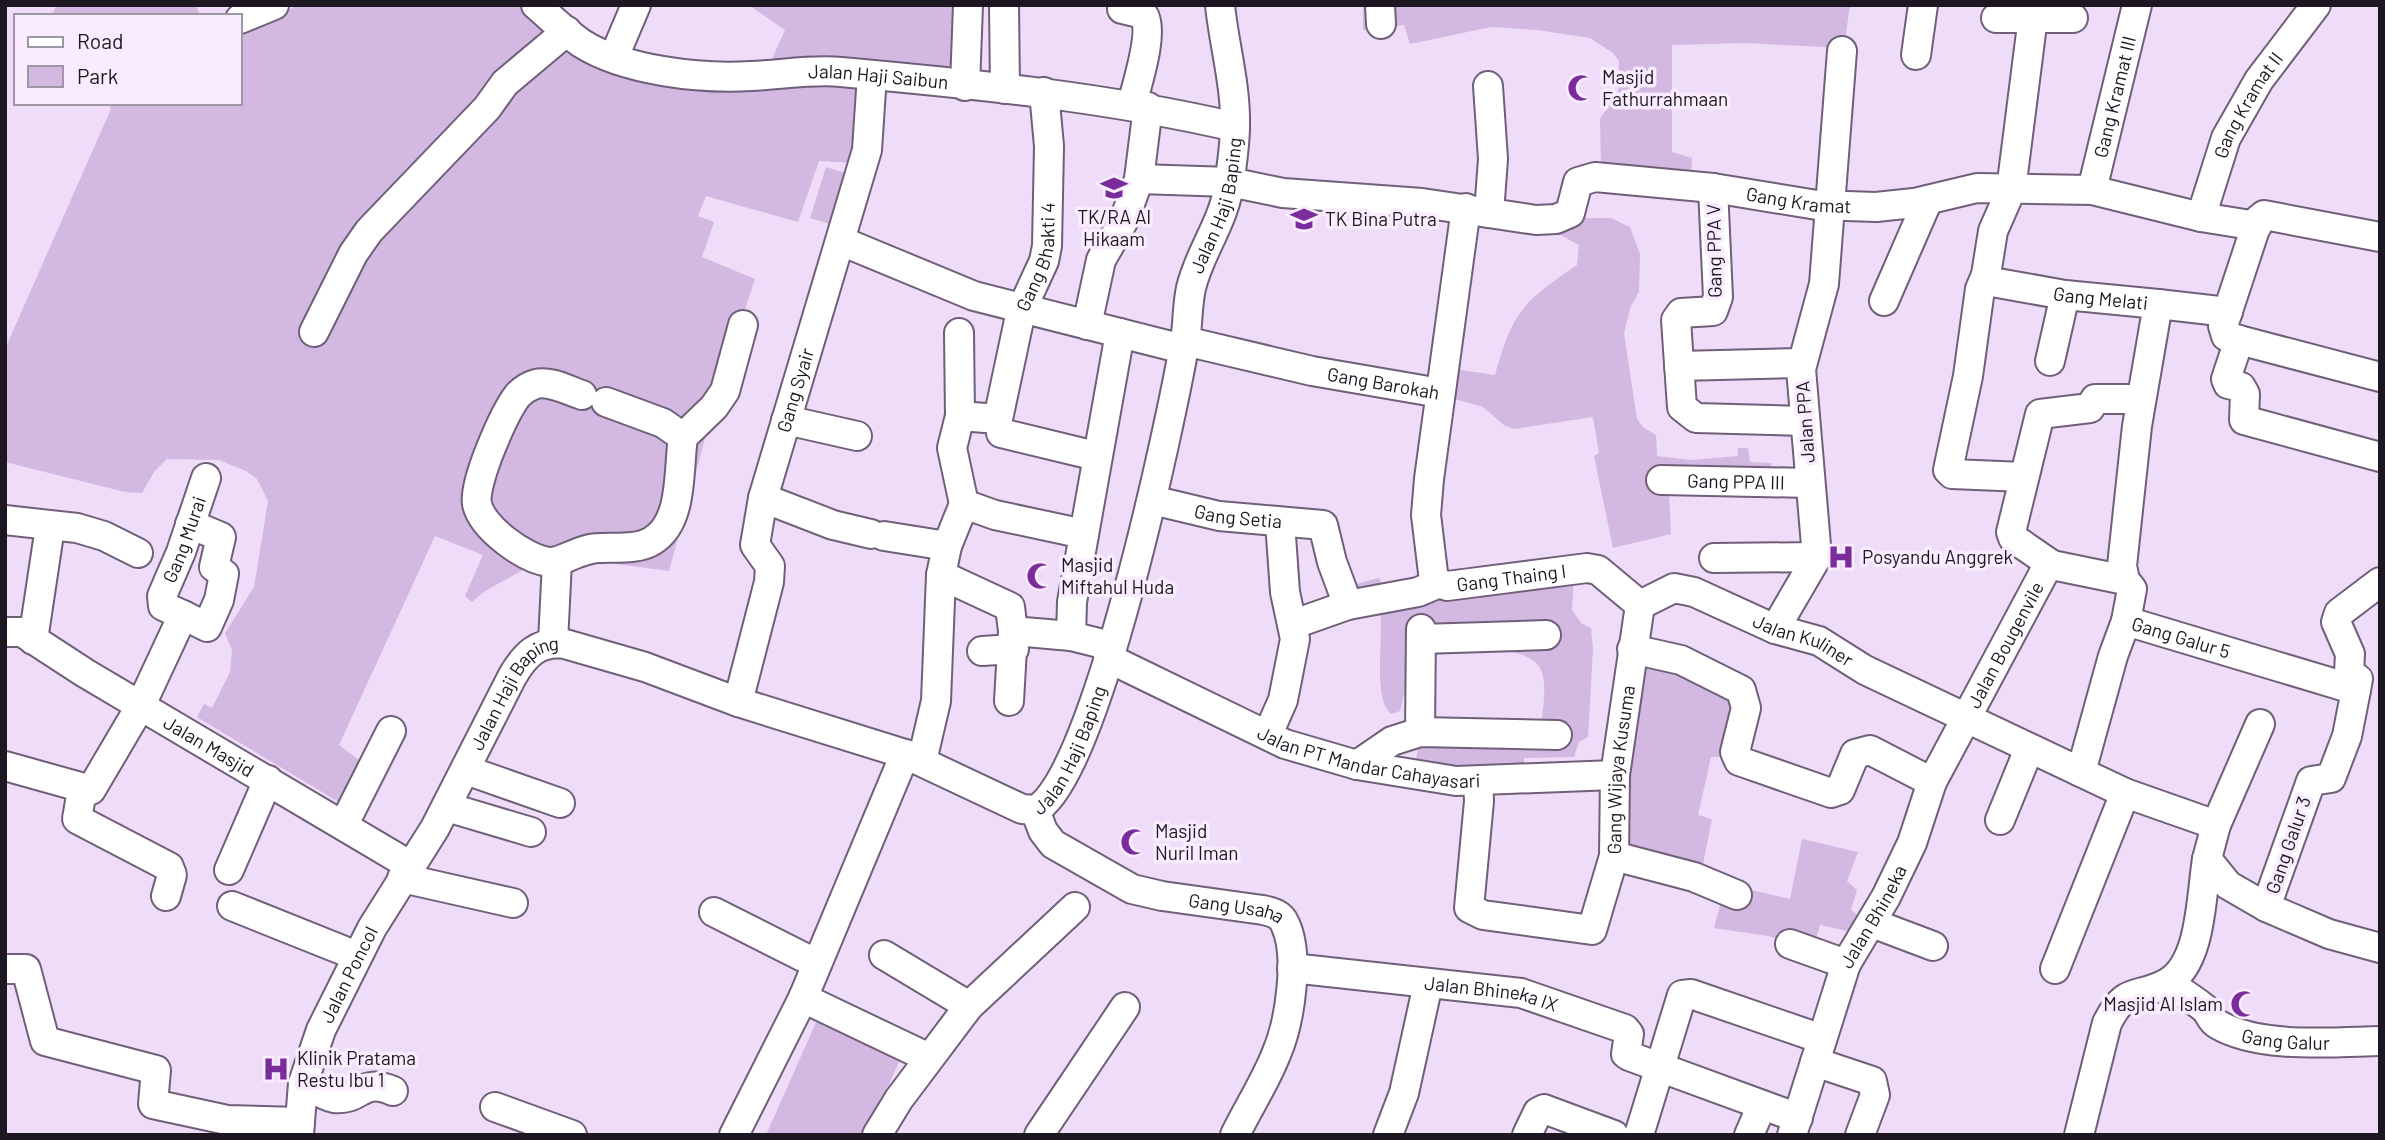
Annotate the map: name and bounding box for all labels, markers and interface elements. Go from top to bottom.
legend [14,14,242,105]
text: Road [77,28,123,53]
street label: Gang Kramat III [2088,33,2140,160]
street label: Gang Kramat II [2208,47,2287,161]
street label: Jalan Haji Saibun [808,59,950,93]
text: Park [77,63,118,88]
place label: Masjid Fathurrahmaan [1602,65,1728,110]
mosque icon: Masjid Fathurrahmaan [1566,73,1596,103]
street label: Jalan Haji Baping [1184,137,1246,276]
school or university icon: TK/RA Al Hikaam [1099,173,1129,203]
street label: Gang Kramat [1744,182,1852,217]
street label: Gang Bhakti 4 [1011,202,1059,315]
school or university icon: TK Bina Putra [1289,204,1319,234]
street label: Gang PPA V [1701,204,1726,298]
place label: TK/RA Al Hikaam [1077,205,1151,250]
place label: TK Bina Putra [1325,207,1437,230]
street label: Gang Melati [2052,281,2149,314]
street label: Gang Syair [771,345,818,435]
street label: Gang Barokah [1326,362,1441,404]
street label: Jalan PPA [1790,380,1819,464]
street label: Gang PPA III [1687,469,1785,493]
street label: Gang Murai [157,493,210,586]
street label: Gang Setia [1192,499,1283,532]
hospital icon: Posyandu Anggrek [1826,542,1856,572]
place label: Posyandu Anggrek [1862,545,2013,568]
place label: Masjid Miftahul Huda [1061,553,1174,598]
street label: Gang Thaing I [1455,559,1568,596]
mosque icon: Masjid Miftahul Huda [1025,561,1055,591]
street label: Jalan Bougenvile [1962,577,2048,712]
street label: Jalan Kuliner [1750,609,1858,671]
street label: Gang Galur 5 [2129,611,2233,663]
street label: Jalan Haji Baping [465,631,559,754]
street label: Jalan Haji Baping [1028,682,1110,819]
street label: Gang Wijaya Kusuma [1602,684,1639,854]
street label: Jalan Masjid [160,710,258,782]
street label: Jalan PT Mandar Cahayasari [1254,720,1481,792]
street label: Gang Galur 3 [2260,793,2315,897]
place label: Masjid Nuril Iman [1155,819,1239,864]
mosque icon: Masjid Nuril Iman [1119,827,1149,857]
street label: Jalan Bhineka [1834,861,1911,972]
street label: Gang Usaha [1187,888,1290,928]
street label: Jalan Poncol [315,922,382,1026]
street label: Jalan Bhineka IX [1423,971,1561,1016]
mosque icon: Masjid Al Islam [2229,989,2259,1019]
place label: Masjid Al Islam [2103,992,2223,1015]
street label: Gang Galur [2239,1023,2330,1054]
place label: Klinik Pratama Restu Ibu 1 [297,1046,416,1091]
hospital icon: Klinik Pratama Restu Ibu 1 [261,1054,291,1084]

